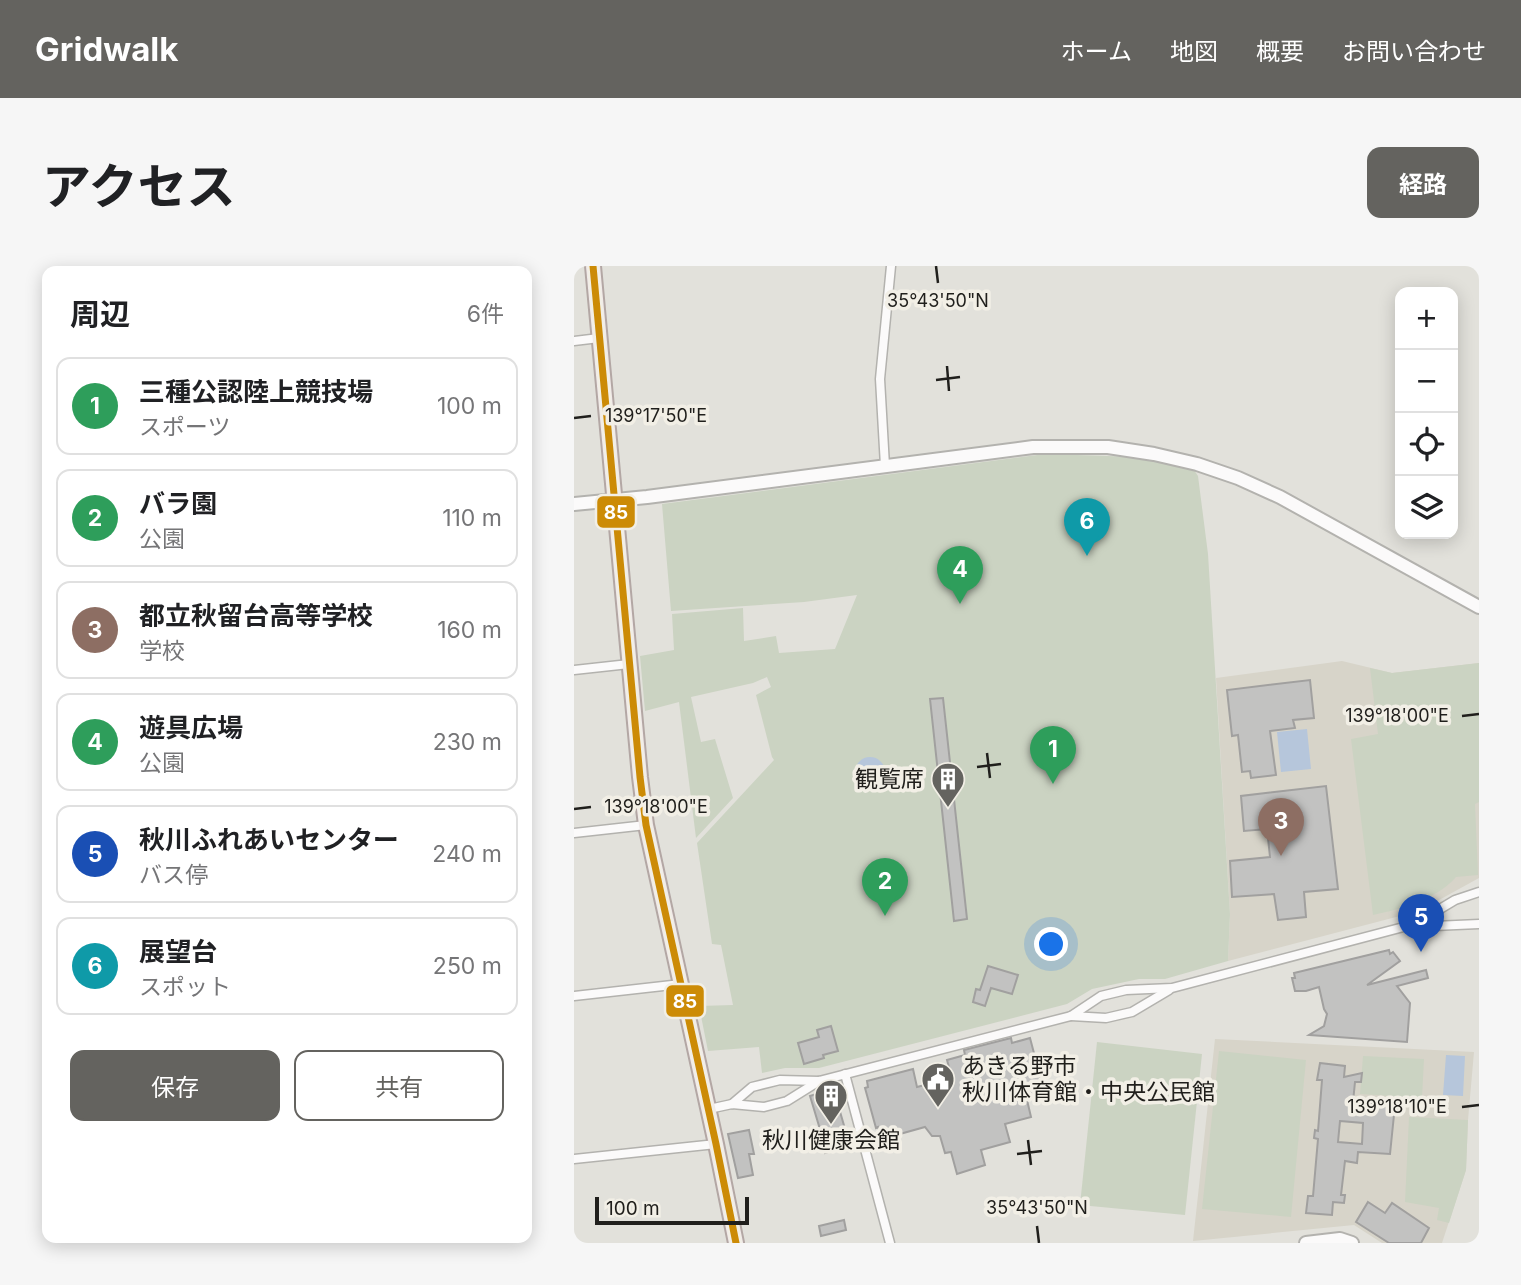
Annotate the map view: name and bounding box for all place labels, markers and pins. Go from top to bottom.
pin: 6 [1064,498,1110,556]
pin: 4 [937,546,983,604]
pin: 1 [1030,726,1076,784]
building icon: 観覧席 [929,760,967,809]
place label: 観覧席 [855,765,924,793]
pin: 3 [1258,798,1304,856]
pin: 2 [862,858,908,916]
pin: 5 [1398,894,1444,952]
place label: あきる野市 秋川体育館・中央公民館 [962,1052,1215,1106]
public building icon: あきる野市 秋川体育館・中央公民館 [919,1060,957,1109]
building icon: 秋川健康会館 [812,1077,850,1126]
place label: 秋川健康会館 [762,1126,900,1154]

